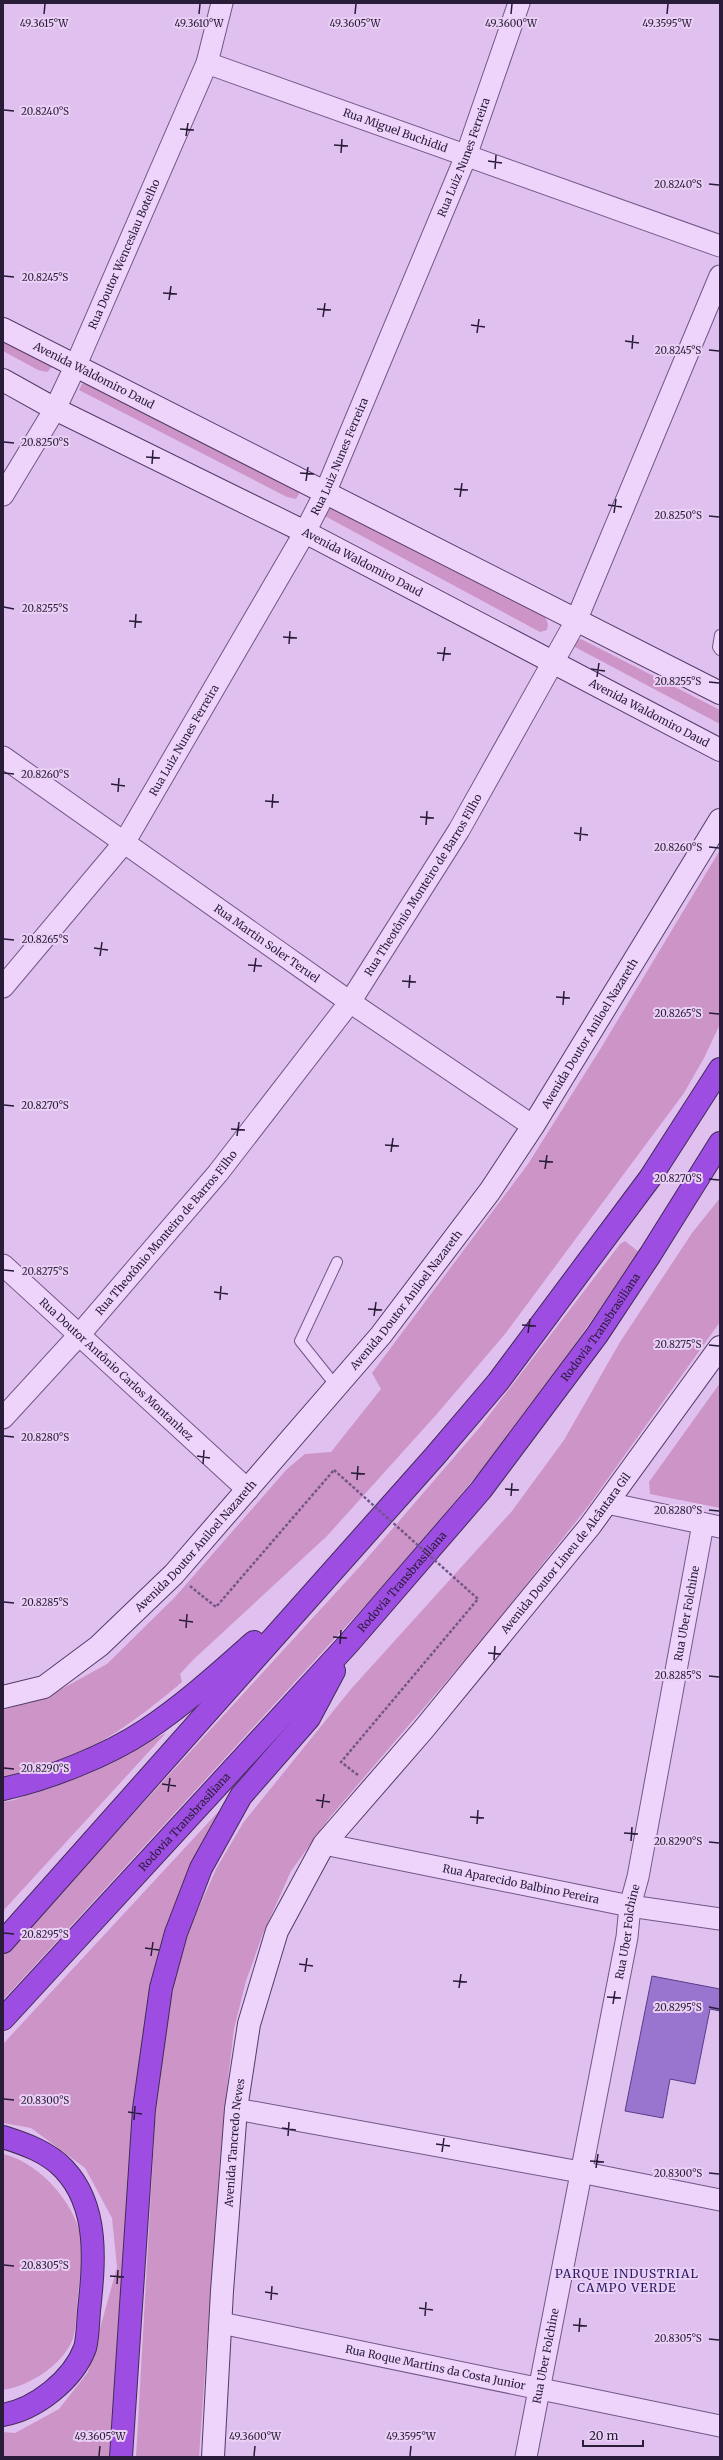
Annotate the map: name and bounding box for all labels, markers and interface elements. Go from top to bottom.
text: 49.3615°W [20,17,69,30]
text: 49.3610°W [174,17,225,30]
text: 49.3605°W [329,17,382,30]
text: 49.3600°W [485,17,538,30]
text: 49.3595°W [642,17,693,30]
street label: Rua Luiz Nunes Ferreira [434,96,493,219]
text: 20.8240°S [21,105,69,118]
street label: Rua Miguel Buchidid [341,105,450,155]
street label: Rua Doutor Wenceslau Botelho [85,176,163,331]
text: 20.8240°S [654,178,702,191]
text: 20.8245°S [22,271,68,284]
street label: Avenida Waldomiro Daud [30,338,157,412]
text: 20.8245°S [655,344,701,357]
street label: Rua Luiz Nunes Ferreira [308,396,371,518]
text: 20.8250°S [21,436,69,449]
text: 20.8250°S [654,509,702,522]
street label: Avenida Waldomiro Daud [299,524,425,600]
text: 20.8255°S [22,602,68,615]
street label: Avenida Waldomiro Daud [586,675,712,750]
text: 20.8255°S [655,675,701,688]
street label: Rua Luiz Nunes Ferreira [146,682,222,799]
text: 20.8260°S [21,768,69,781]
street label: Rua Theotônio Monteiro de Barros Filho [361,791,485,979]
text: 20.8260°S [654,841,702,854]
street label: Rua Martin Soler Teruel [211,901,323,986]
text: 20.8265°S [22,933,69,946]
street label: Avenida Doutor Aniloel Nazareth [538,955,641,1112]
text: 20.8265°S [655,1007,702,1020]
text: 20.8270°S [21,1099,69,1112]
street label: Rua Theotônio Monteiro de Barros Filho [92,1147,240,1318]
text: 20.8270°S [654,1172,702,1185]
street label: Avenida Doutor Aniloel Nazareth [346,1227,465,1373]
text: 20.8275°S [22,1265,68,1278]
street label: Rodovia Transbrasiliana [558,1270,643,1384]
street label: Rua Doutor Antônio Carlos Montanhez [36,1295,196,1443]
text: 20.8275°S [655,1338,701,1351]
text: 20.8280°S [21,1431,69,1444]
street label: Avenida Doutor Lineu de Alcântara Gil [497,1469,634,1637]
street label: Avenida Doutor Aniloel Nazareth [131,1477,260,1615]
text: 20.8280°S [654,1504,702,1517]
street label: Rodovia Transbrasiliana [354,1528,449,1635]
street label: Rua Uber Folchine [671,1564,702,1662]
text: 20.8285°S [22,1596,69,1609]
text: 20.8285°S [655,1669,702,1682]
text: 20.8290°S [21,1762,69,1775]
street label: Rodovia Transbrasiliana [136,1770,233,1874]
text: 20.8290°S [654,1835,702,1848]
street label: Rua Aparecido Balbino Pereira [441,1861,601,1907]
street label: Rua Uber Folchine [612,1882,643,1981]
text: 20.8295°S [21,1928,69,1941]
text: 20.8295°S [654,2001,702,2014]
street label: Avenida Tancredo Neves [221,2077,248,2209]
text: 20.8300°S [21,2094,69,2107]
text: 20.8300°S [654,2167,702,2180]
text: 20.8305°S [21,2259,69,2272]
district label: PARQUE INDUSTRIAL CAMPO VERDE [555,2266,699,2295]
street label: Rua Uber Folchine [530,2307,562,2405]
text: 20.8305°S [654,2332,702,2345]
street label: Rua Roque Martins da Costa Junior [344,2342,527,2393]
scale bar [583,2422,643,2448]
text: 20 m [589,2428,618,2443]
text: 49.3605°W [74,2430,127,2443]
text: 49.3600°W [229,2430,282,2443]
text: 49.3595°W [386,2430,437,2443]

